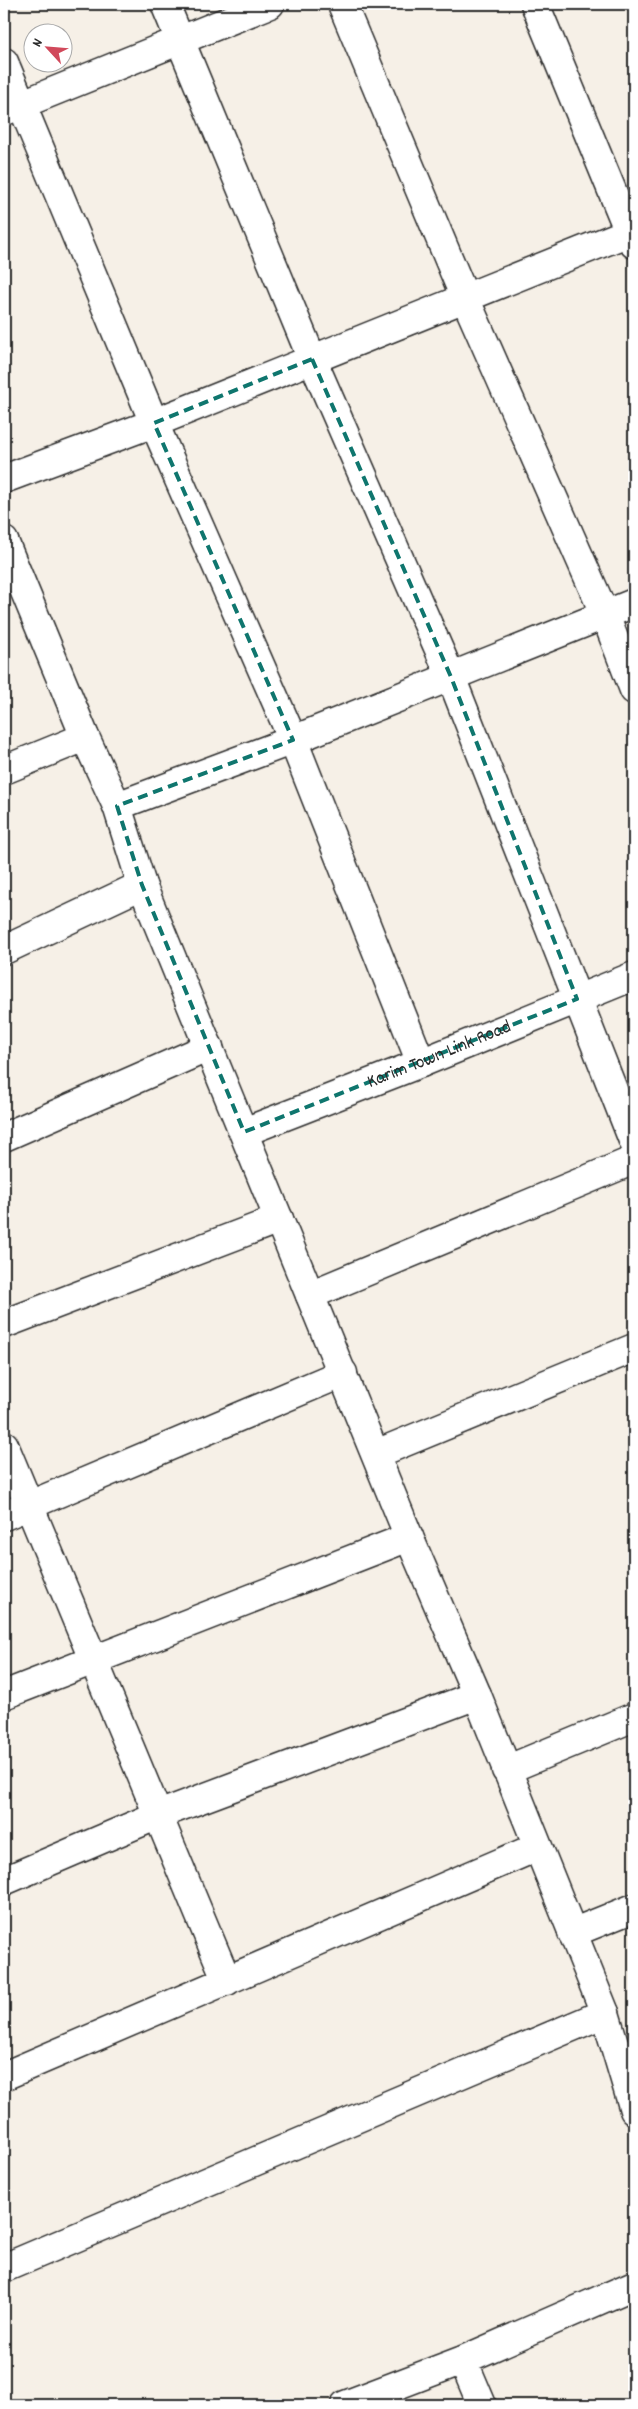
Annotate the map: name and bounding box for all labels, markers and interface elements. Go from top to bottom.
north arrow [22,22,72,72]
text: N [28,36,49,51]
street label: Karim Town Link Road [363,1014,516,1096]

